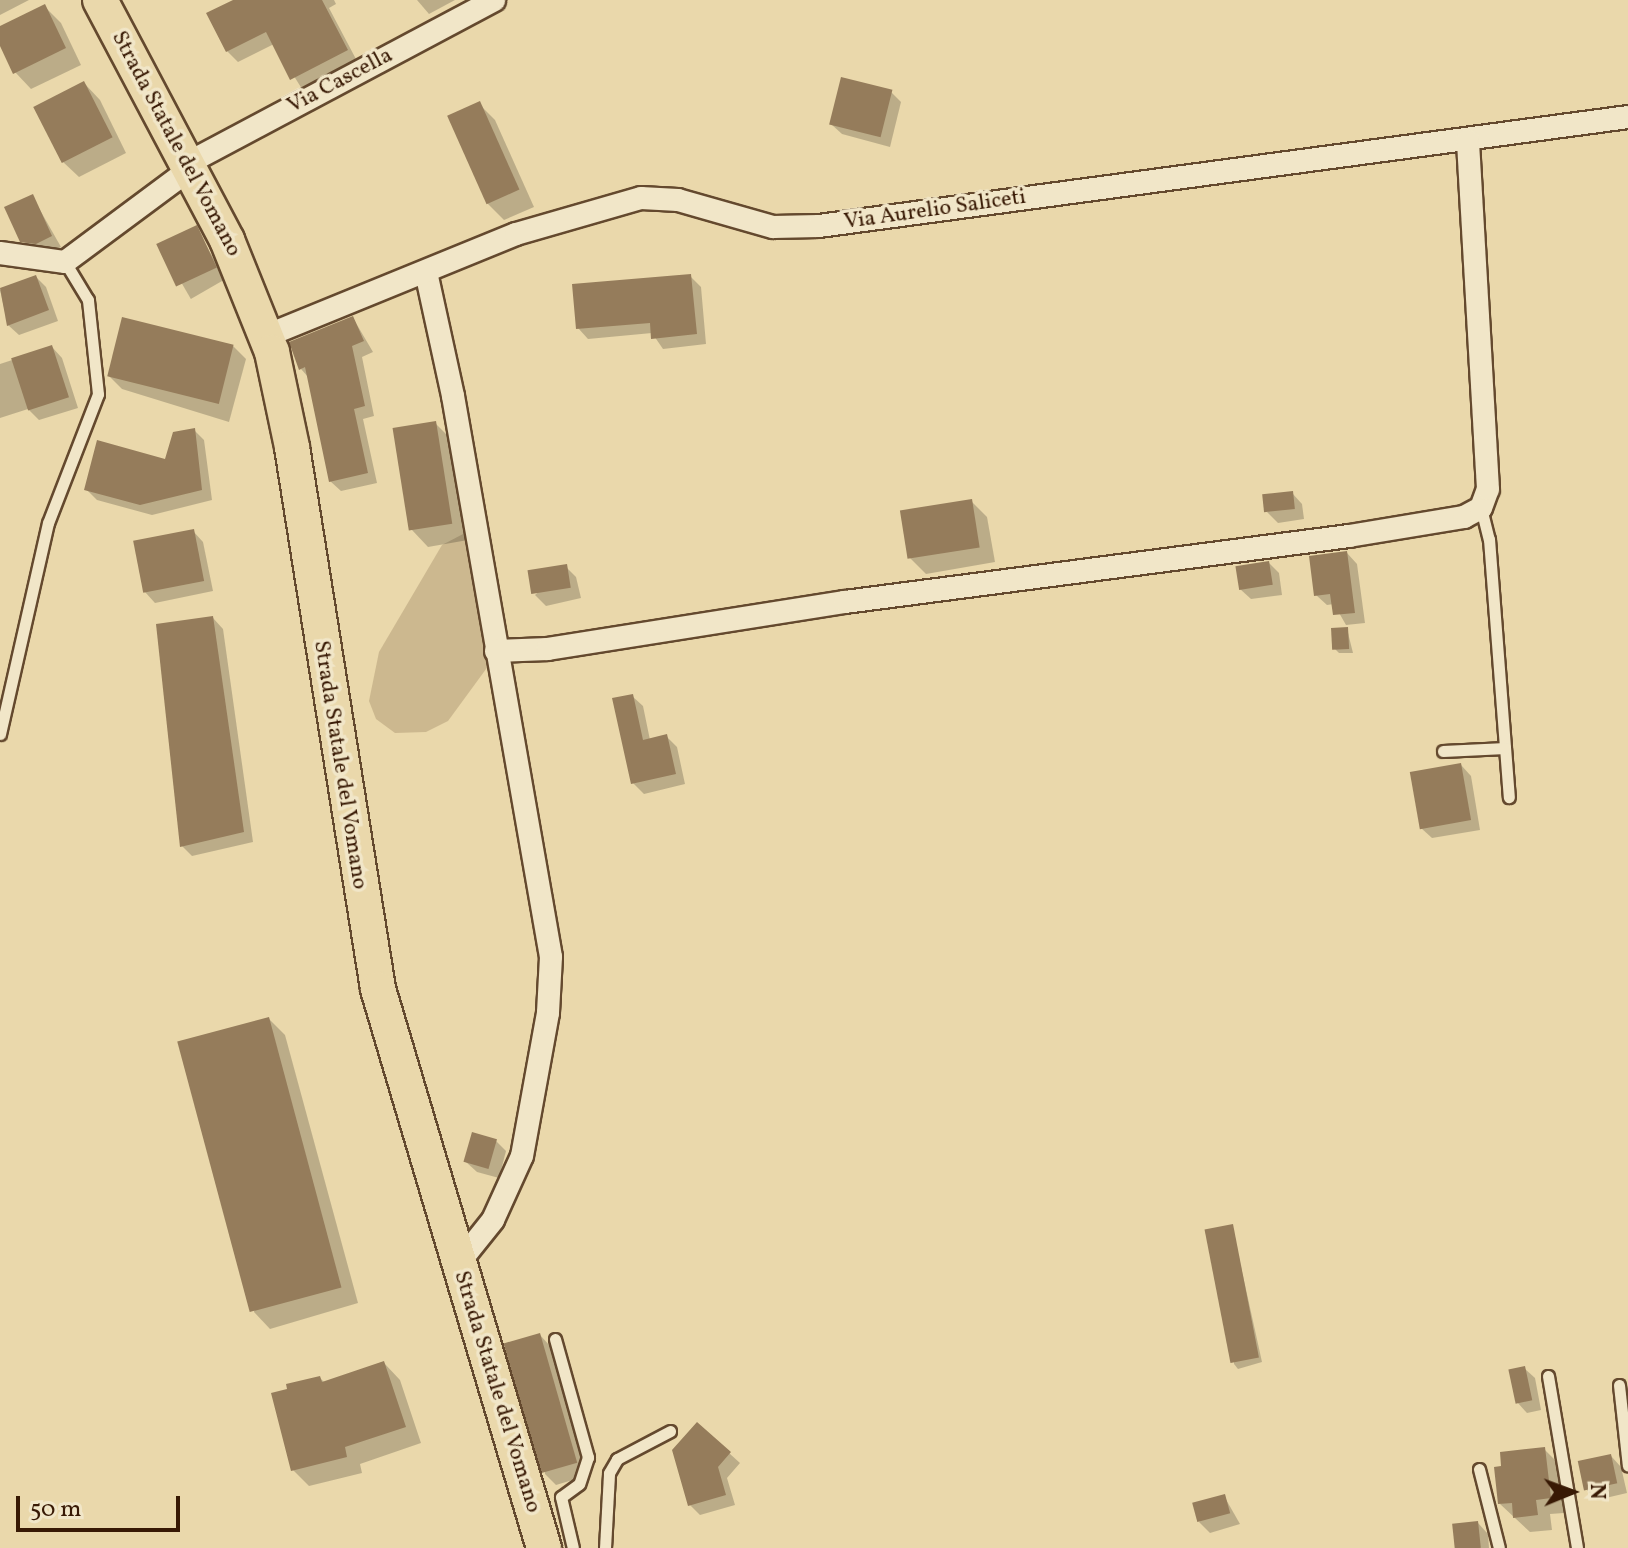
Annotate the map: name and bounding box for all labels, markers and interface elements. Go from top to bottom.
street label: Strada Statale del Vomano [105,26,247,262]
street label: Via Cascella [283,42,397,120]
street label: Via Aurelio Saliceti [842,184,1028,236]
street label: Strada Statale del Vomano [307,638,373,892]
street label: Strada Statale del Vomano [448,1268,546,1516]
north arrow [1532,1452,1612,1532]
scale bar [20,1480,184,1530]
text: N [1581,1483,1612,1500]
text: 50 m [30,1493,82,1527]

